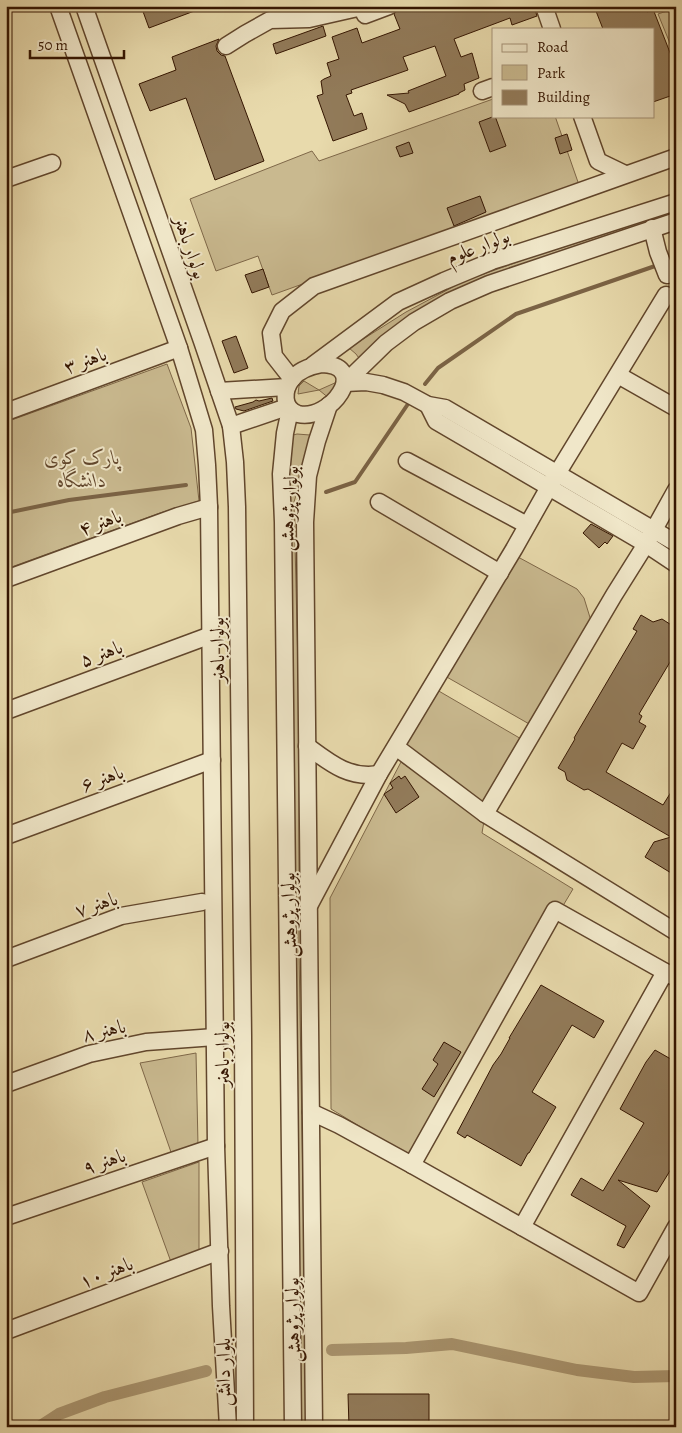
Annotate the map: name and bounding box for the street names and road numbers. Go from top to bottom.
street label: بولوار باهنر [166,210,214,283]
street label: بولوار علوم [443,222,515,275]
street label: باهنر ۳ [60,340,110,381]
street label: بولوار پژوهش [272,464,305,552]
street label: باهنر ۴ [75,502,125,543]
street label: بولوار باهنر [203,617,232,685]
street label: باهنر ۵ [76,633,126,674]
street label: باهنر ۶ [77,758,127,799]
street label: بولوار پژوهش [274,872,303,958]
street label: باهنر ۷ [71,885,121,924]
street label: باهنر ۸ [80,1012,129,1049]
street label: بولوار باهنر [209,1021,236,1089]
street label: باهنر ۹ [79,1142,129,1181]
street label: باهنر ۱۰ [75,1250,137,1295]
street label: بولوار پژوهش [278,1277,307,1363]
street label: بلوار دانش [210,1338,237,1406]

